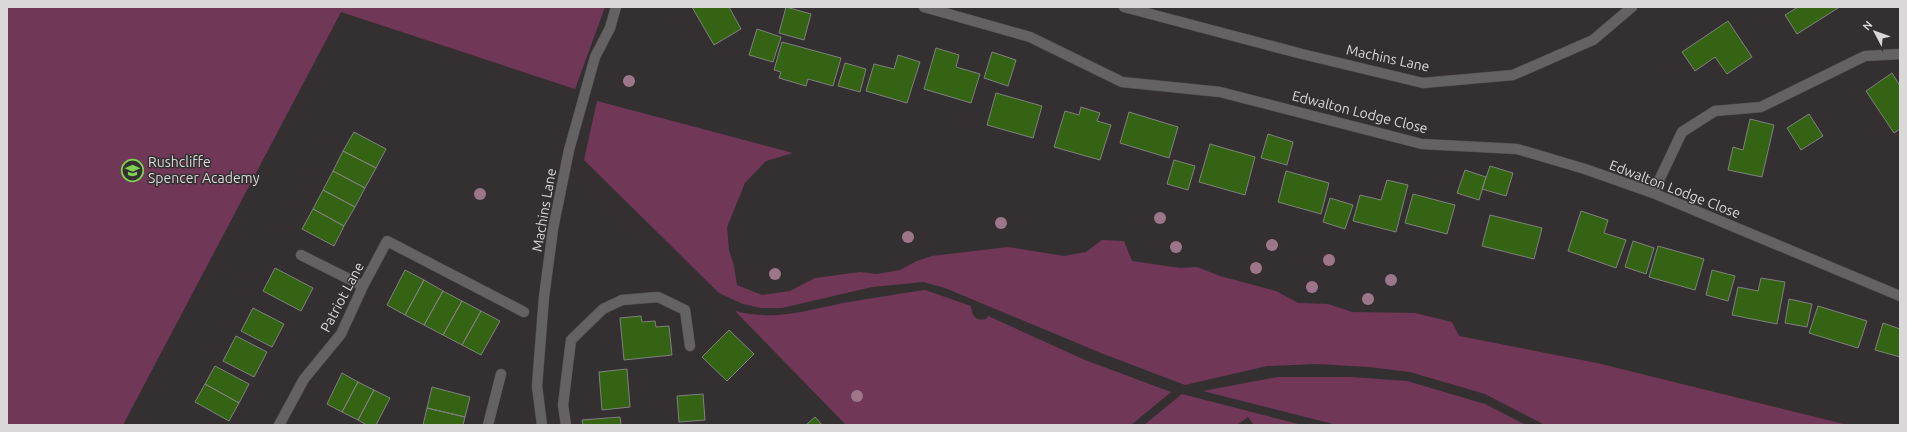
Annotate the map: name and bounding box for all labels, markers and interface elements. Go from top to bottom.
north arrow [1855,12,1895,52]
text: N [1860,18,1875,32]
street label: Machins Lane [1345,41,1431,75]
street label: Edwalton Lodge Close [1291,87,1429,137]
place label: Rushcliffe Spencer Academy [148,154,260,186]
school or university icon: Rushcliffe Spencer Academy [119,157,145,183]
street label: Edwalton Lodge Close [1607,157,1743,221]
street label: Machins Lane [529,167,559,253]
street label: Patriot Lane [317,259,367,335]

